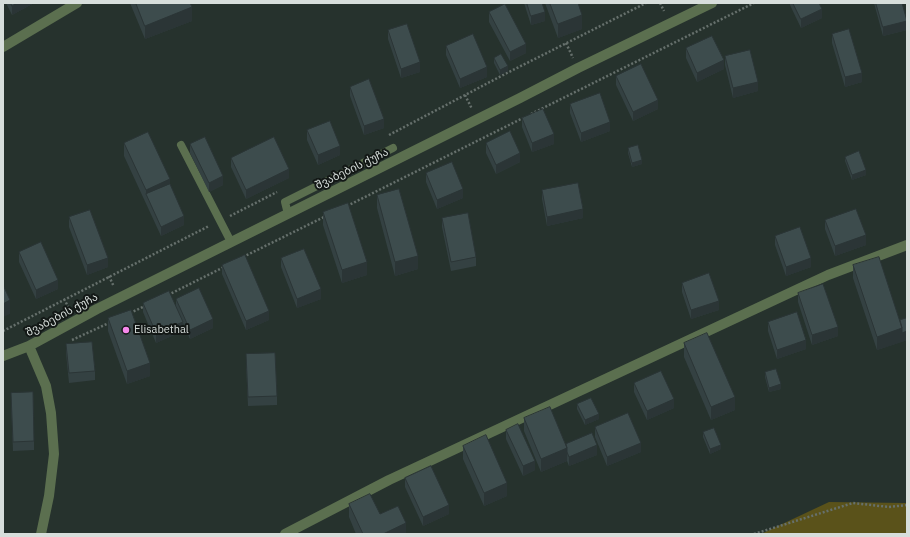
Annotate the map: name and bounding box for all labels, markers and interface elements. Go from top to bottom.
street label: შვაბების ქუჩა [313,146,391,192]
street label: შვაბების ქუჩა [24,290,100,340]
place label: Elisabethal [134,323,189,337]
marker: Elisabethal [121,325,131,335]

